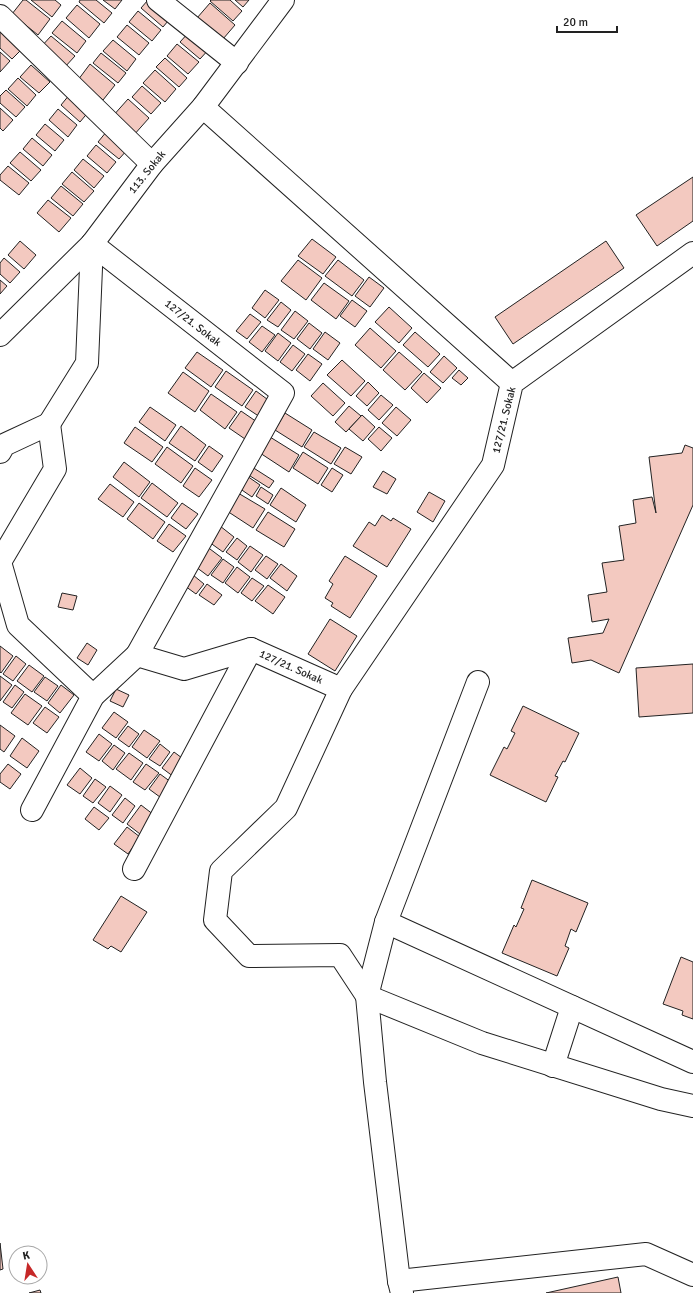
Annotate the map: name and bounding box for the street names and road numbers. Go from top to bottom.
street label: 113. Sokak [126,147,169,196]
street label: 127/21. Sokak [162,297,224,349]
street label: 127/21. Sokak [489,385,519,455]
street label: 127/21. Sokak [257,647,325,687]

